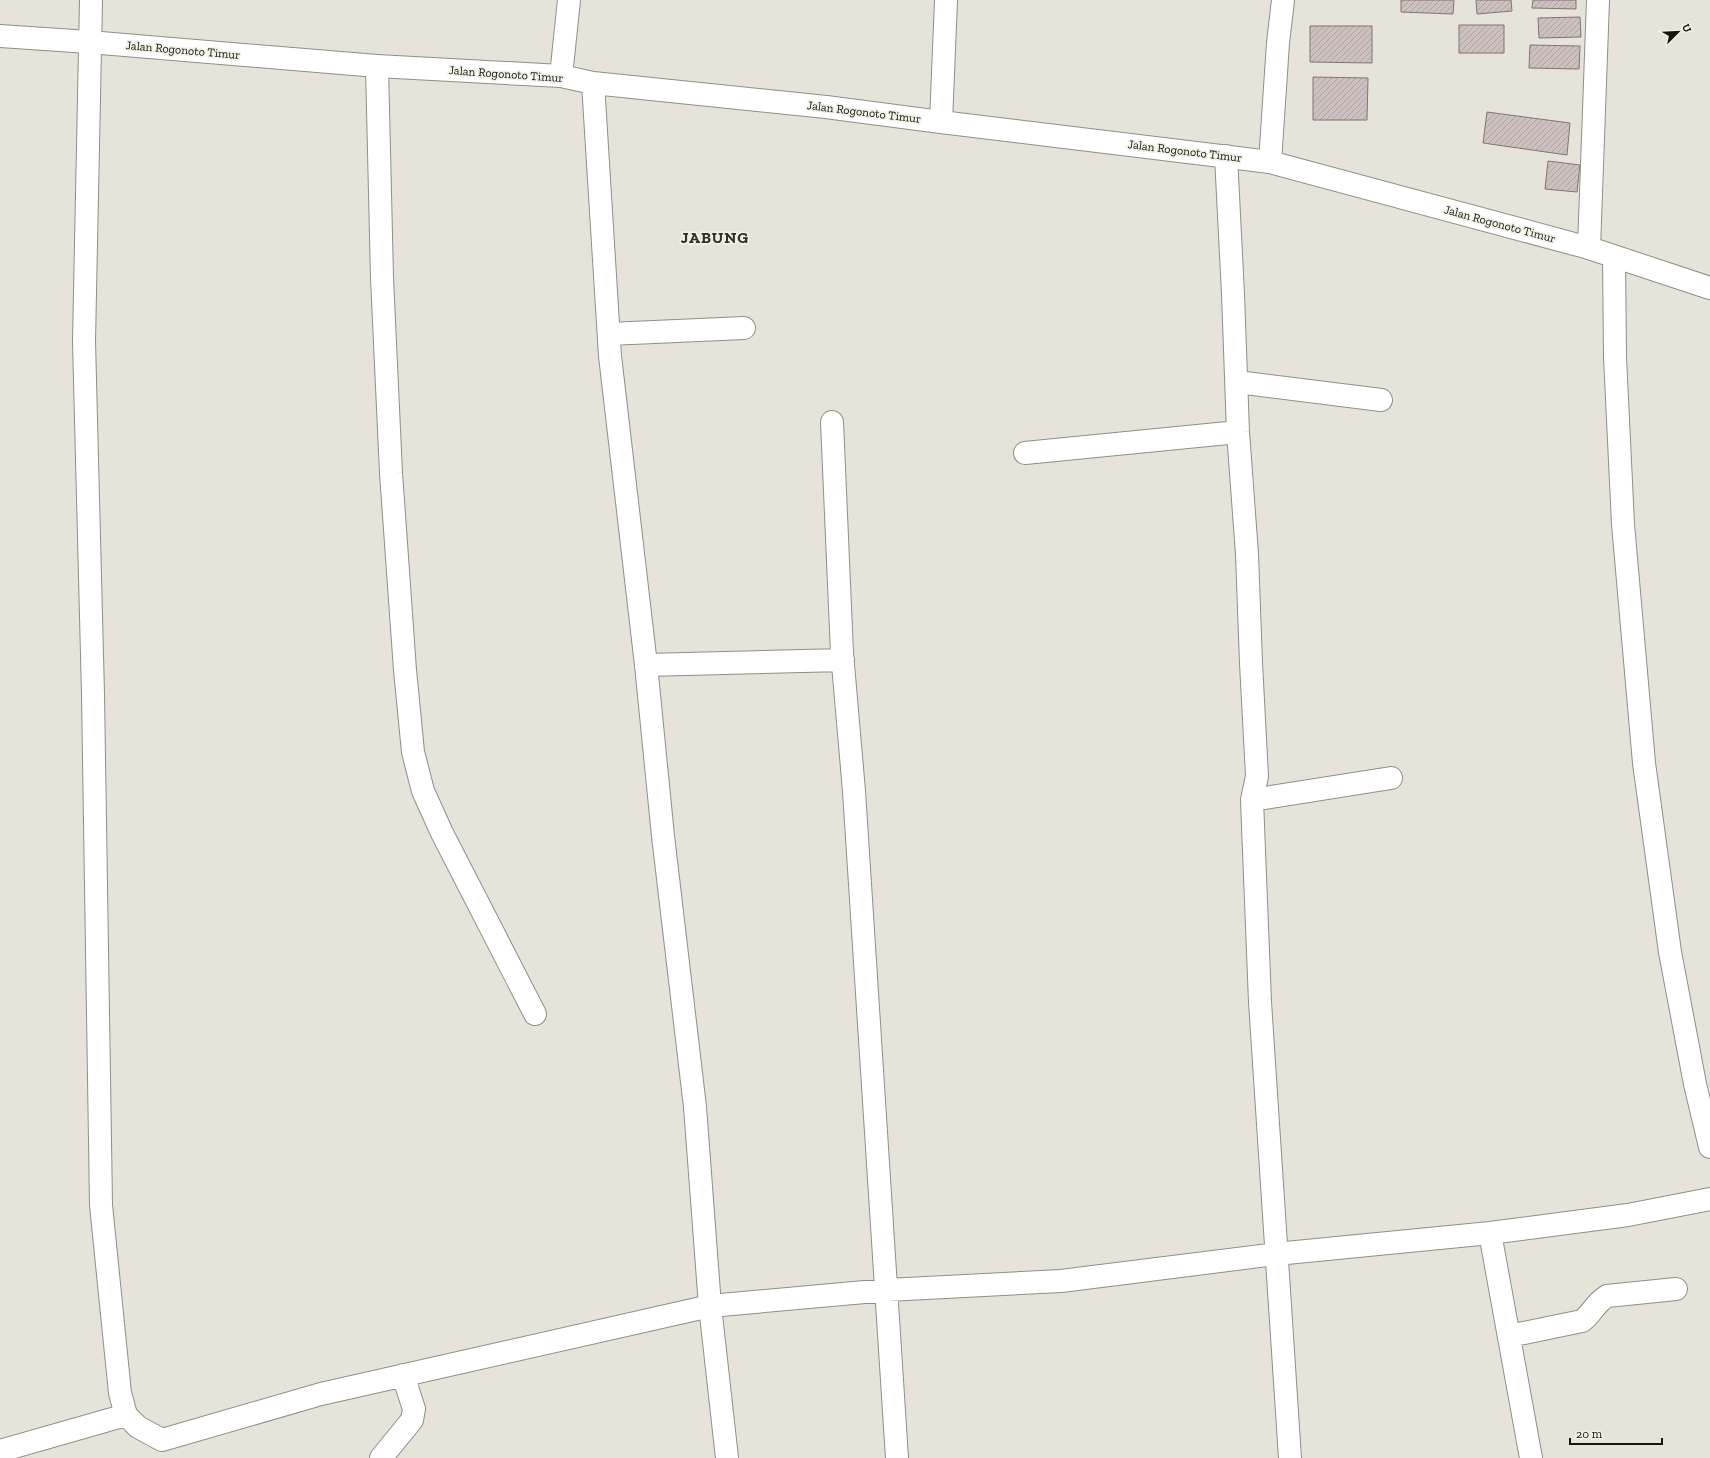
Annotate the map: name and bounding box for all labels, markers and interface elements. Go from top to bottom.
north arrow [1658,12,1698,52]
text: U [1679,22,1694,34]
street label: Jalan Rogonoto Timur [125,38,241,62]
street label: Jalan Rogonoto Timur [448,63,564,85]
street label: Jalan Rogonoto Timur [806,98,922,126]
street label: Jalan Rogonoto Timur [1127,137,1243,165]
street label: Jalan Rogonoto Timur [1443,202,1557,246]
district label: JABUNG [681,228,749,247]
scale bar [1570,1420,1662,1446]
text: 20 m [1576,1427,1603,1441]

